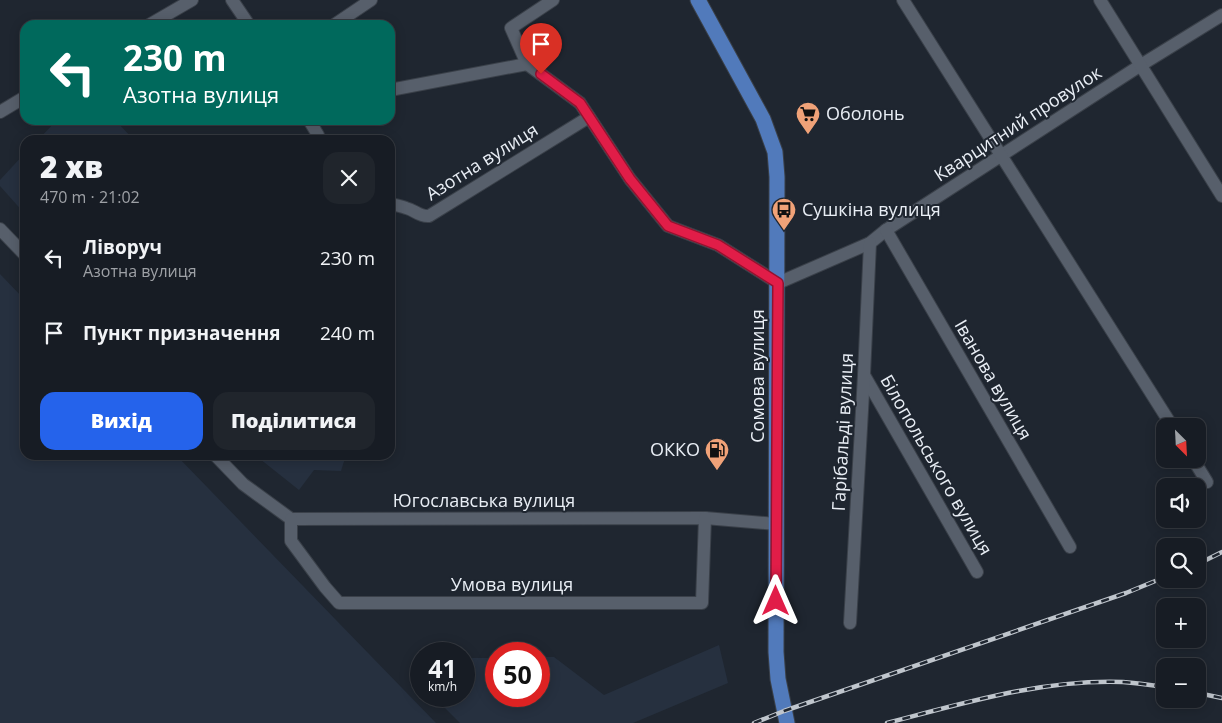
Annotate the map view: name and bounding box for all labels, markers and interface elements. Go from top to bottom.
pin [520,23,562,74]
icon: arrive [527,30,555,58]
text: 230 m [123,34,227,81]
icon: left [40,40,105,105]
street label: Кварцитний провулок [929,60,1106,186]
text: Азотна вулиця [123,79,279,109]
supermarket icon: Оболонь [795,101,821,135]
place label: Оболонь [826,101,905,125]
street label: Азотна вулиця [421,117,542,205]
text: 2 хв [40,146,103,187]
button: close [323,152,375,204]
text: 470 m · 21:02 [40,186,140,208]
bus stop icon: Сушкіна вулиця [771,197,797,231]
place label: Сушкіна вулиця [802,197,941,221]
text: Ліворуч [83,234,162,260]
icon: left [40,244,68,272]
text: 230 m [320,245,375,271]
text: Азотна вулиця [83,260,197,282]
street label: Сомова вулиця [745,309,769,443]
street label: Іванова вулиця [950,315,1038,444]
icon: arrive [40,319,68,347]
text: Пункт призначення [83,320,281,346]
text: 240 m [320,320,375,346]
street label: Гарібальді вулиця [826,352,858,512]
street label: Білопольського вулиця [875,370,998,559]
button: Вихід [40,392,203,450]
button: Поділитися [213,392,375,450]
north arrow [1156,418,1206,468]
map controls [1156,418,1206,708]
place label: ОККО [650,437,700,461]
fuel station icon: ОККО [704,437,730,471]
button: sound [1156,478,1206,528]
street label: Югославська вулиця [393,488,575,512]
button: search [1156,538,1206,588]
street label: Умова вулиця [451,572,573,596]
position arrow [749,574,801,626]
button: + [1156,598,1206,648]
speed limit sign: 50 [485,642,550,707]
text: 41 [428,651,457,685]
button: − [1156,658,1206,708]
text: km/h [428,678,457,695]

